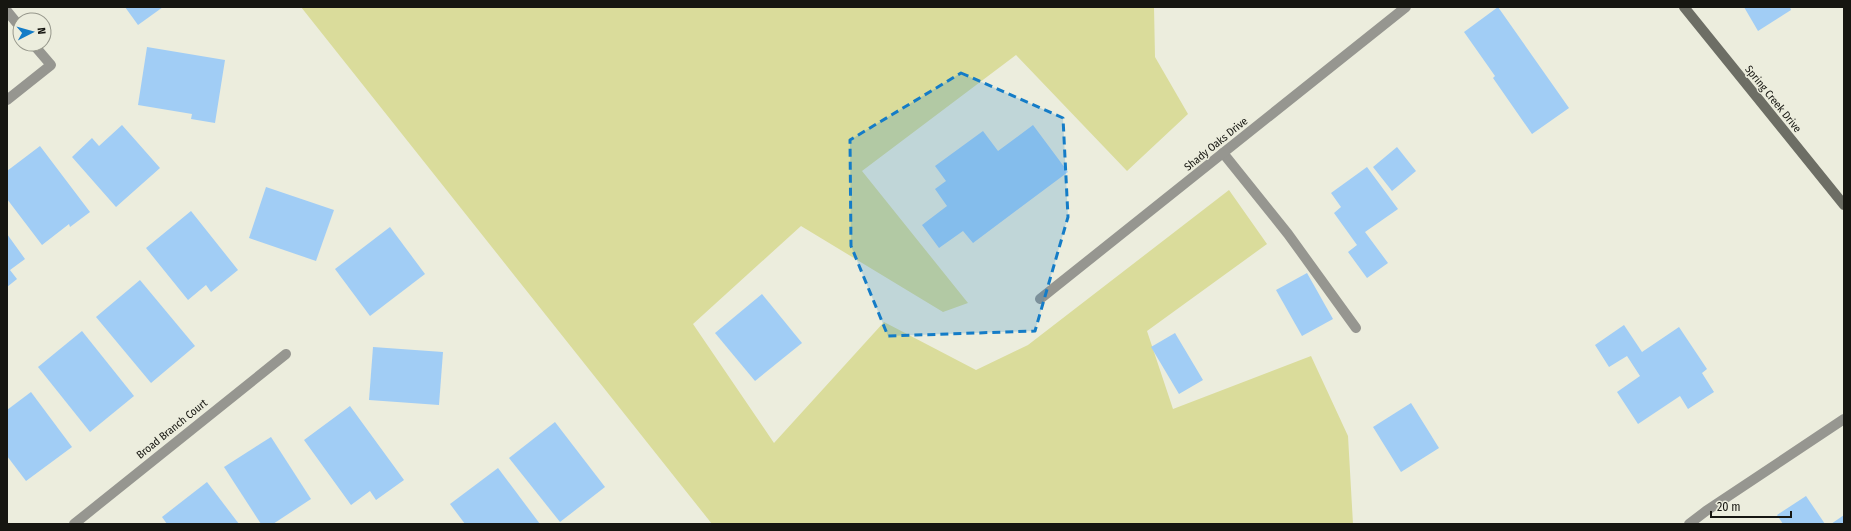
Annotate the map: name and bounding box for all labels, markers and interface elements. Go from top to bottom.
north arrow [12,12,52,52]
text: N [35,27,48,35]
street label: Spring Creek Drive [1742,63,1804,135]
street label: Shady Oaks Drive [1182,114,1250,174]
street label: Broad Branch Court [134,396,210,462]
scale bar [1711,493,1791,519]
text: 20 m [1717,500,1741,514]

